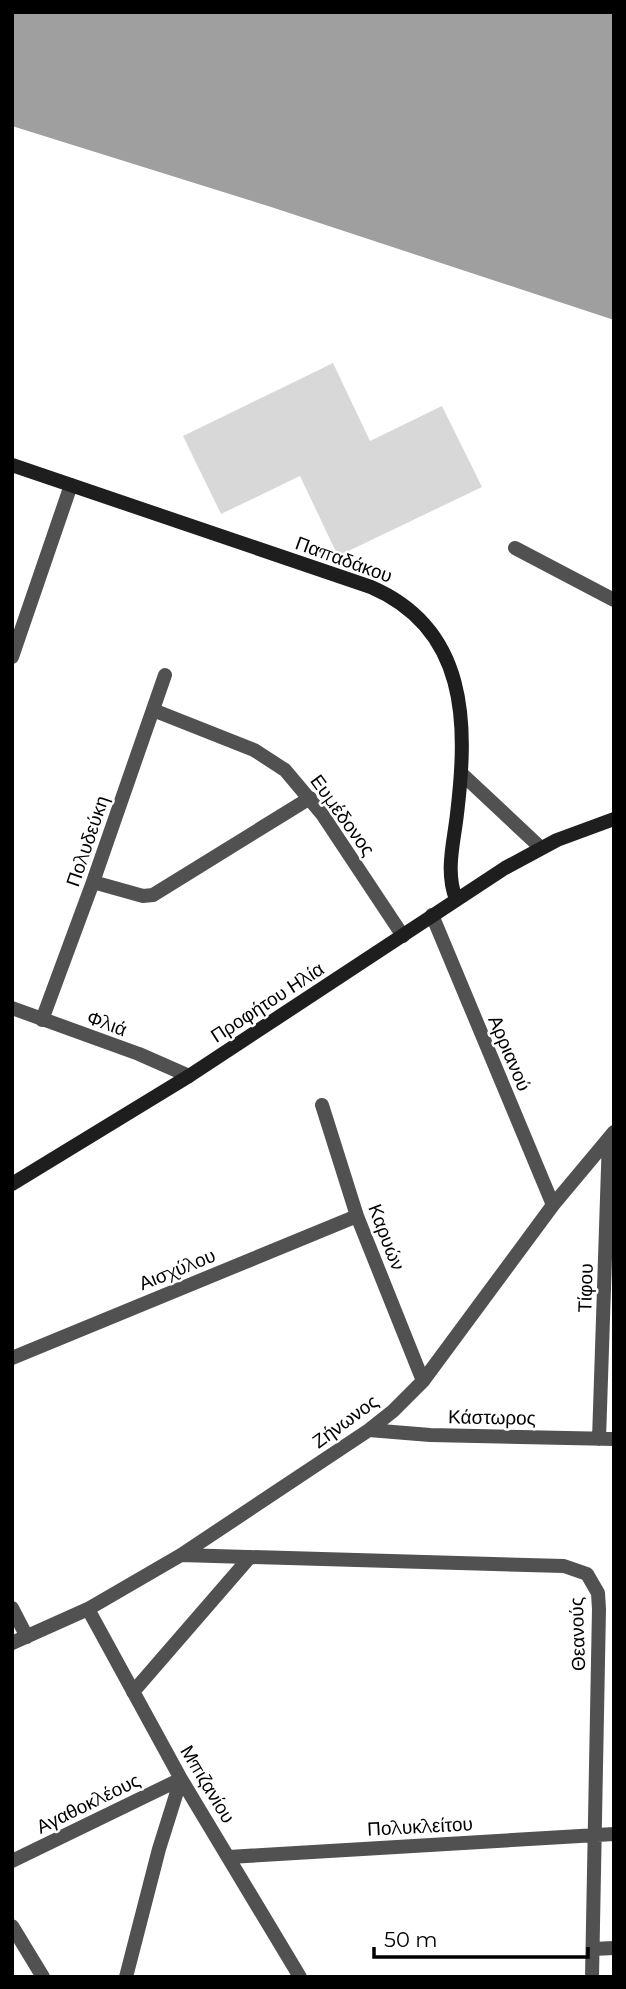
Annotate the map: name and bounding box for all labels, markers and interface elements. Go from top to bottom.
street label: Παπαδάκου [292,531,395,588]
street label: Ευμέδονος [305,770,380,860]
street label: Πολυδεύκη [61,793,114,890]
street label: Προφήτου Ηλία [206,957,328,1048]
street label: Φλιά [84,1006,130,1041]
street label: Αρριανού [483,1012,536,1094]
street label: Καρυών [363,1201,410,1273]
street label: Αισχύλου [136,1244,219,1295]
street label: Τίφου [573,1263,598,1313]
street label: Ζήνωνος [308,1390,383,1453]
street label: Κάστωρος [448,1405,536,1430]
street label: Θεανούς [565,1597,590,1671]
street label: Μπιζανίου [175,1741,240,1827]
street label: Αγαθοκλέους [33,1768,144,1838]
street label: Πολυκλείτου [367,1812,473,1841]
scale bar [374,1916,588,1960]
text: 50 m [384,1927,438,1952]

